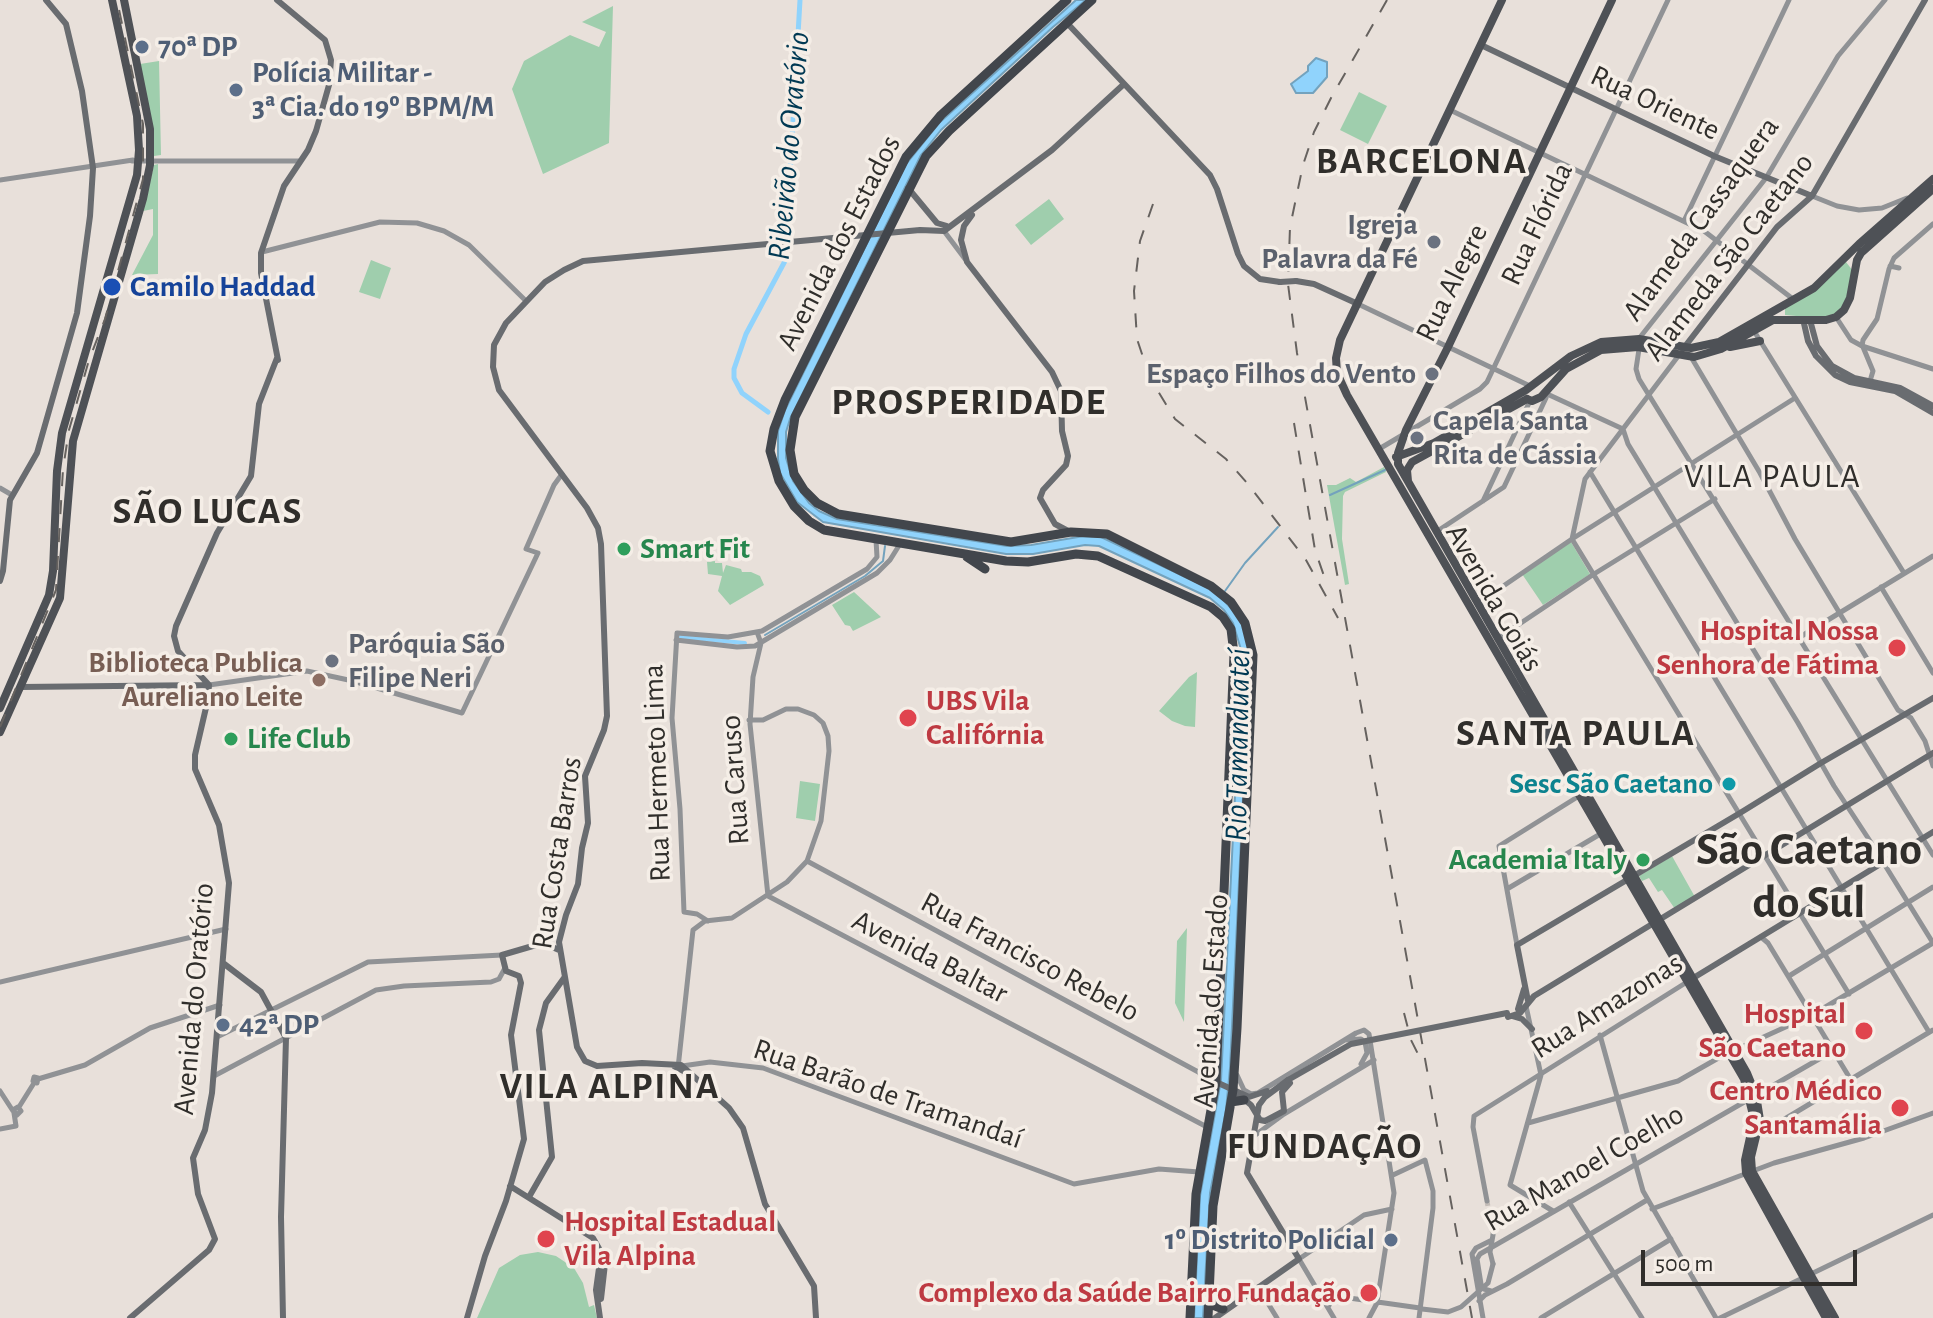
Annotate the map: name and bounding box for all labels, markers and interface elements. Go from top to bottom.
place label: 70ª DP [158,29,237,65]
water label: Ribeirão do Oratório [760,30,818,262]
marker: 70ª DP [133,38,151,56]
place label: Polícia Militar - 3ª Cia. do 19º BPM/M [252,55,494,126]
street label: Rua Oriente [1585,57,1725,149]
marker: Polícia Militar - 3ª Cia. do 19º BPM/M [227,81,245,99]
street label: Alameda Cassaquera [1615,110,1787,328]
street label: Avenida dos Estados [769,129,909,357]
district label: BARCELONA [1316,139,1528,185]
street label: Alameda São Caetano [1637,146,1821,368]
street label: Rua Flórida [1493,157,1581,291]
place label: Igreja Palavra da Fé [1261,207,1418,278]
street label: Rua Alegre [1408,218,1496,348]
marker: Igreja Palavra da Fé [1425,233,1443,251]
place label: Camilo Haddad [130,269,316,305]
marker: Camilo Haddad [101,276,123,298]
place label: Espaço Filhos do Vento [1146,356,1416,392]
marker: Espaço Filhos do Vento [1423,365,1441,383]
district label: PROSPERIDADE [831,380,1107,426]
place label: Capela Santa Rita de Cássia [1433,403,1597,474]
marker: Capela Santa Rita de Cássia [1408,429,1426,447]
district label: VILA PAULA [1684,457,1862,497]
district label: SÃO LUCAS [113,489,303,535]
street label: Avenida Goiás [1437,518,1551,678]
place label: Smart Fit [640,531,750,567]
marker: Smart Fit [615,540,633,558]
place label: Hospital Nossa Senhora de Fátima [1656,613,1879,684]
place label: Paróquia São Filipe Neri [348,626,505,696]
marker: Hospital Nossa Senhora de Fátima [1886,637,1908,659]
place label: Biblioteca Publica Aureliano Leite [88,645,303,716]
water label: Rio Tamanduateí [1217,648,1259,842]
marker: Paróquia São Filipe Neri [323,652,341,670]
street label: Rua Hermeto Lima [635,664,679,882]
marker: Biblioteca Publica Aureliano Leite [310,671,328,689]
place label: UBS Vila Califórnia [926,683,1044,754]
marker: UBS Vila Califórnia [897,707,919,729]
district label: SANTA PAULA [1456,711,1696,757]
street label: Rua Caruso [713,714,757,846]
place label: Life Club [247,721,351,757]
marker: Life Club [222,730,240,748]
street label: Rua Costa Barros [524,754,590,952]
place label: Sesc São Caetano [1509,766,1713,802]
marker: Sesc São Caetano [1720,775,1738,793]
district label: São Caetano do Sul [1696,822,1922,930]
place label: Academia Italy [1448,842,1627,878]
marker: Academia Italy [1634,851,1652,869]
street label: Avenida do Oratório [166,882,222,1116]
street label: Rua Francisco Rebelo [915,884,1145,1030]
street label: Avenida do Estado [1186,893,1236,1109]
street label: Avenida Baltar [846,902,1014,1012]
street label: Rua Amazonas [1525,945,1689,1067]
place label: Hospital São Caetano [1699,996,1846,1066]
place label: 42ª DP [239,1007,319,1043]
marker: 42ª DP [214,1016,232,1034]
marker: Hospital São Caetano [1853,1020,1875,1042]
street label: Rua Barão de Tramandaí [749,1031,1027,1157]
district label: VILA ALPINA [499,1064,721,1110]
place label: Centro Médico Santamália [1709,1073,1882,1144]
street label: Rua Manoel Coelho [1478,1096,1690,1240]
marker: Centro Médico Santamália [1889,1097,1911,1119]
district label: FUNDAÇÃO [1227,1124,1423,1170]
place label: Hospital Estadual Vila Alpina [564,1204,776,1274]
place label: 1º Distrito Policial [1165,1222,1375,1258]
marker: Hospital Estadual Vila Alpina [535,1228,557,1250]
marker: 1º Distrito Policial [1382,1231,1400,1249]
scale bar [1645,1234,1861,1284]
text: 500 m [1655,1252,1714,1276]
place label: Complexo da Saúde Bairro Fundação [919,1275,1351,1311]
marker: Complexo da Saúde Bairro Fundação [1358,1282,1380,1304]

